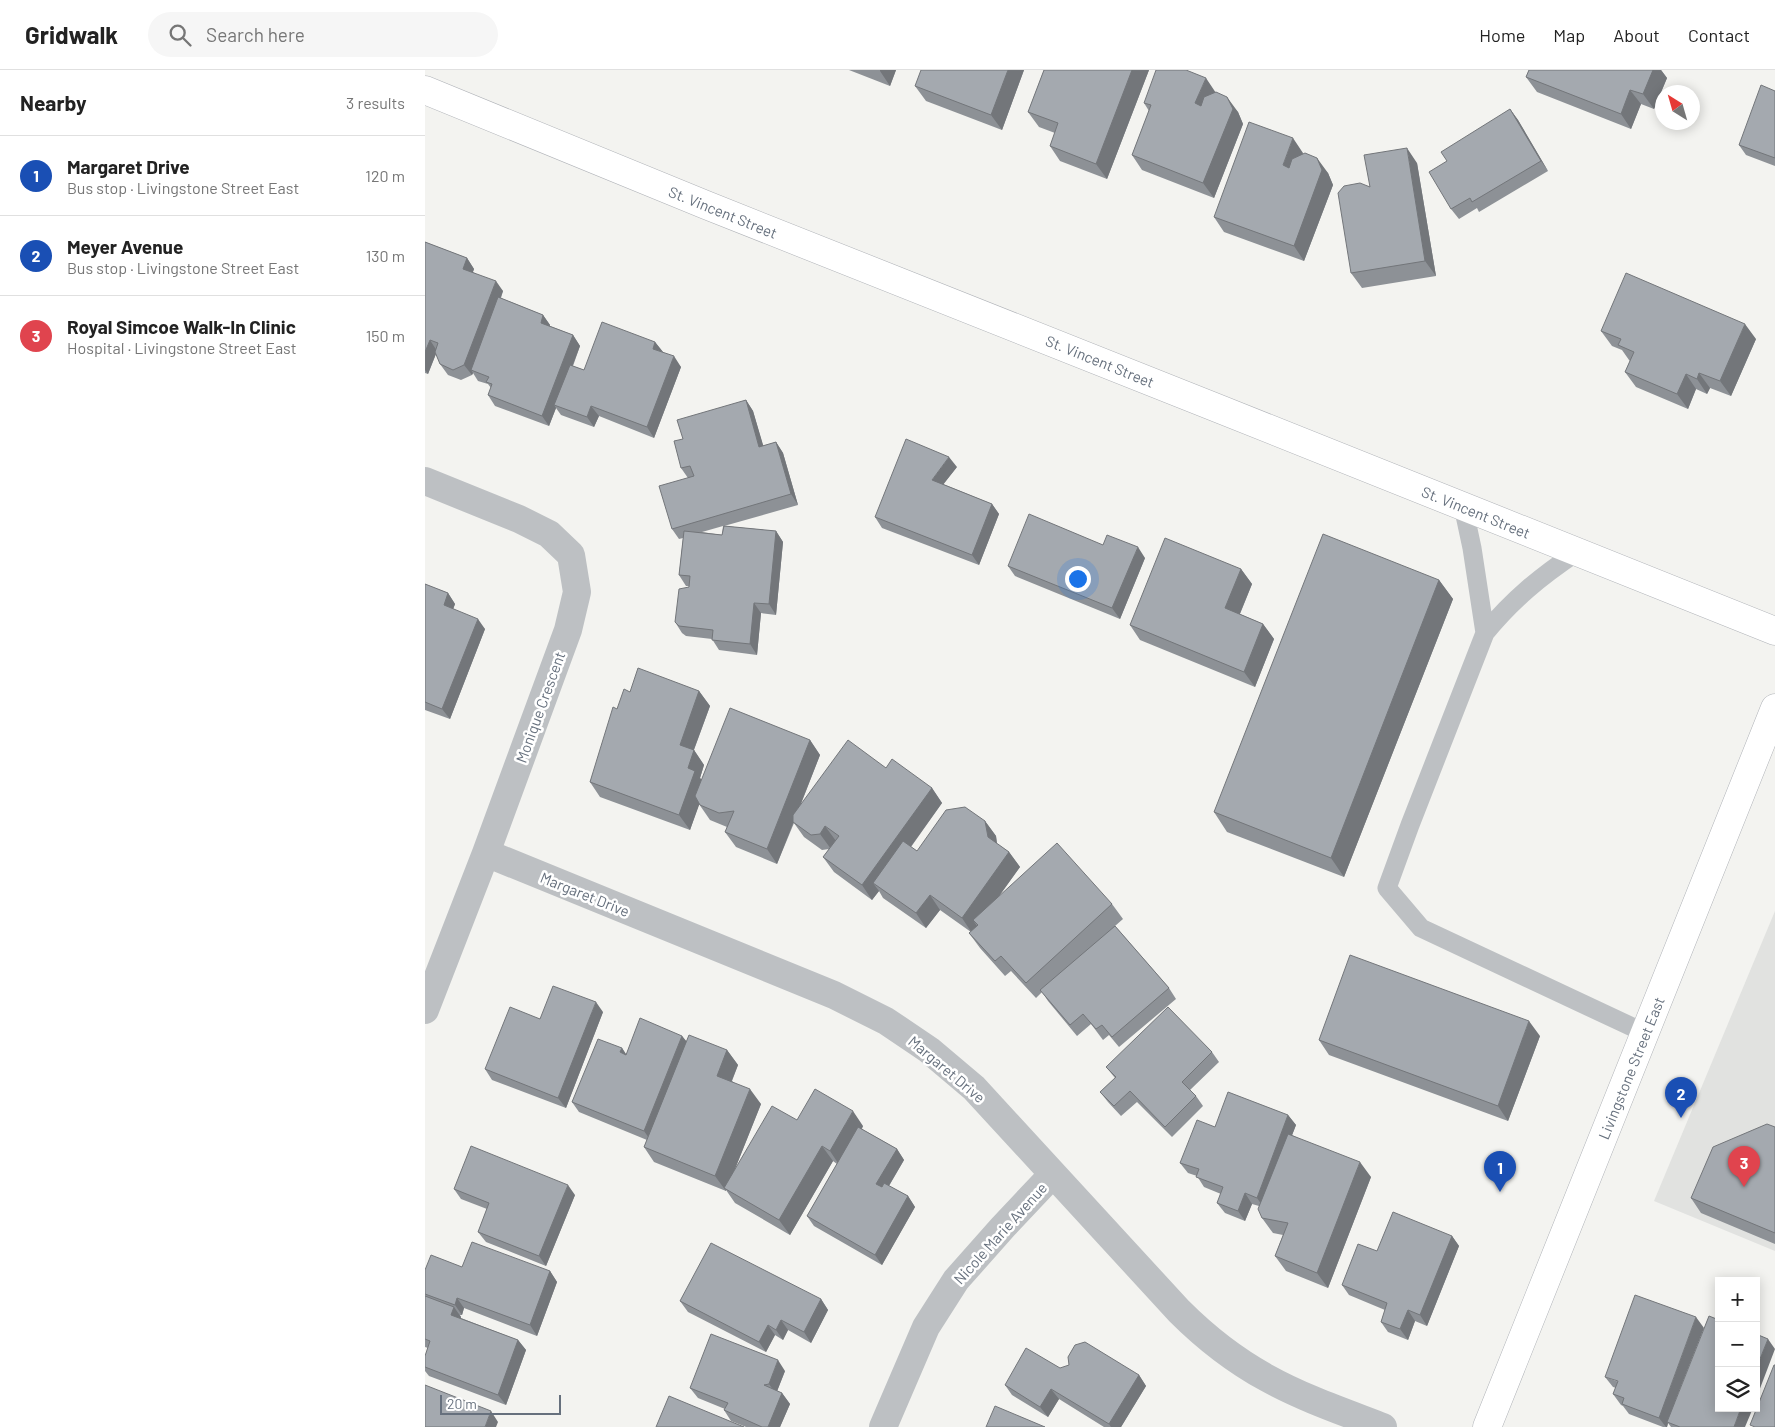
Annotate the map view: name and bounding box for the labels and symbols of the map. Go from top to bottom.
north arrow [1655,85,1700,130]
street label: St. Vincent Street [666,182,780,242]
street label: St. Vincent Street [1043,331,1157,391]
street label: St. Vincent Street [1419,482,1533,542]
your location [1065,566,1091,592]
street label: Monique Crescent [512,649,568,765]
street label: Margaret Drive [538,868,632,920]
street label: Livingstone Street East [1594,994,1668,1142]
street label: Margaret Drive [905,1032,989,1106]
pin: 2 [1665,1077,1697,1118]
pin: 3 [1728,1146,1760,1187]
pin: 1 [1484,1151,1516,1192]
street label: Nicole Marie Avenue [950,1178,1050,1288]
scale bar [440,1392,561,1415]

